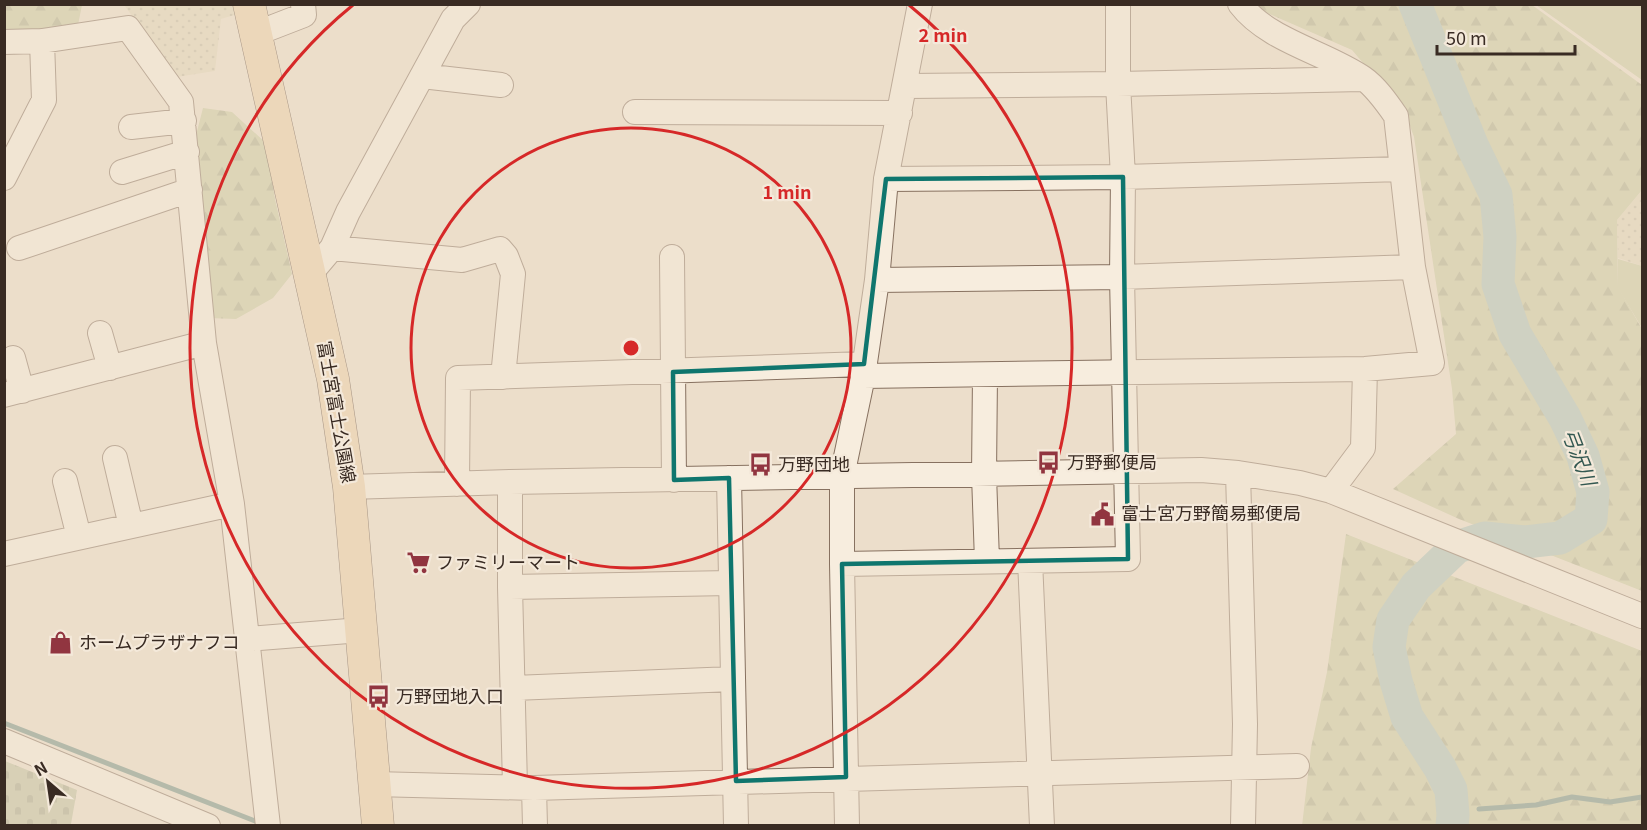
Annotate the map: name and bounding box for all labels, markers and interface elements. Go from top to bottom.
scale bar [1437,18,1575,56]
text: 2 min [918,21,968,47]
text: 50 m [1446,24,1487,50]
text: 1 min [762,178,812,204]
street label: 富士宮富士公園線 [313,338,363,485]
centre of rings [621,338,641,358]
water label: 弓沢川 [1556,423,1605,492]
place label: 万野郵便局 [1067,448,1157,474]
place label: 万野団地 [778,450,850,476]
bus stop icon: 万野郵便局 [1036,450,1062,476]
bus stop icon: 万野団地 [747,452,773,478]
place label: 富士宮万野簡易郵便局 [1121,499,1301,525]
public building icon: 富士宮万野簡易郵便局 [1090,501,1116,527]
place label: ファミリーマート [436,548,580,574]
supermarket icon: ファミリーマート [405,550,431,576]
place label: ホームプラザナフコ [79,628,239,654]
shop icon: ホームプラザナフコ [48,630,74,656]
place label: 万野団地入口 [396,682,504,708]
bus stop icon: 万野団地入口 [365,684,391,710]
north arrow [18,752,78,812]
text: N [29,755,51,781]

